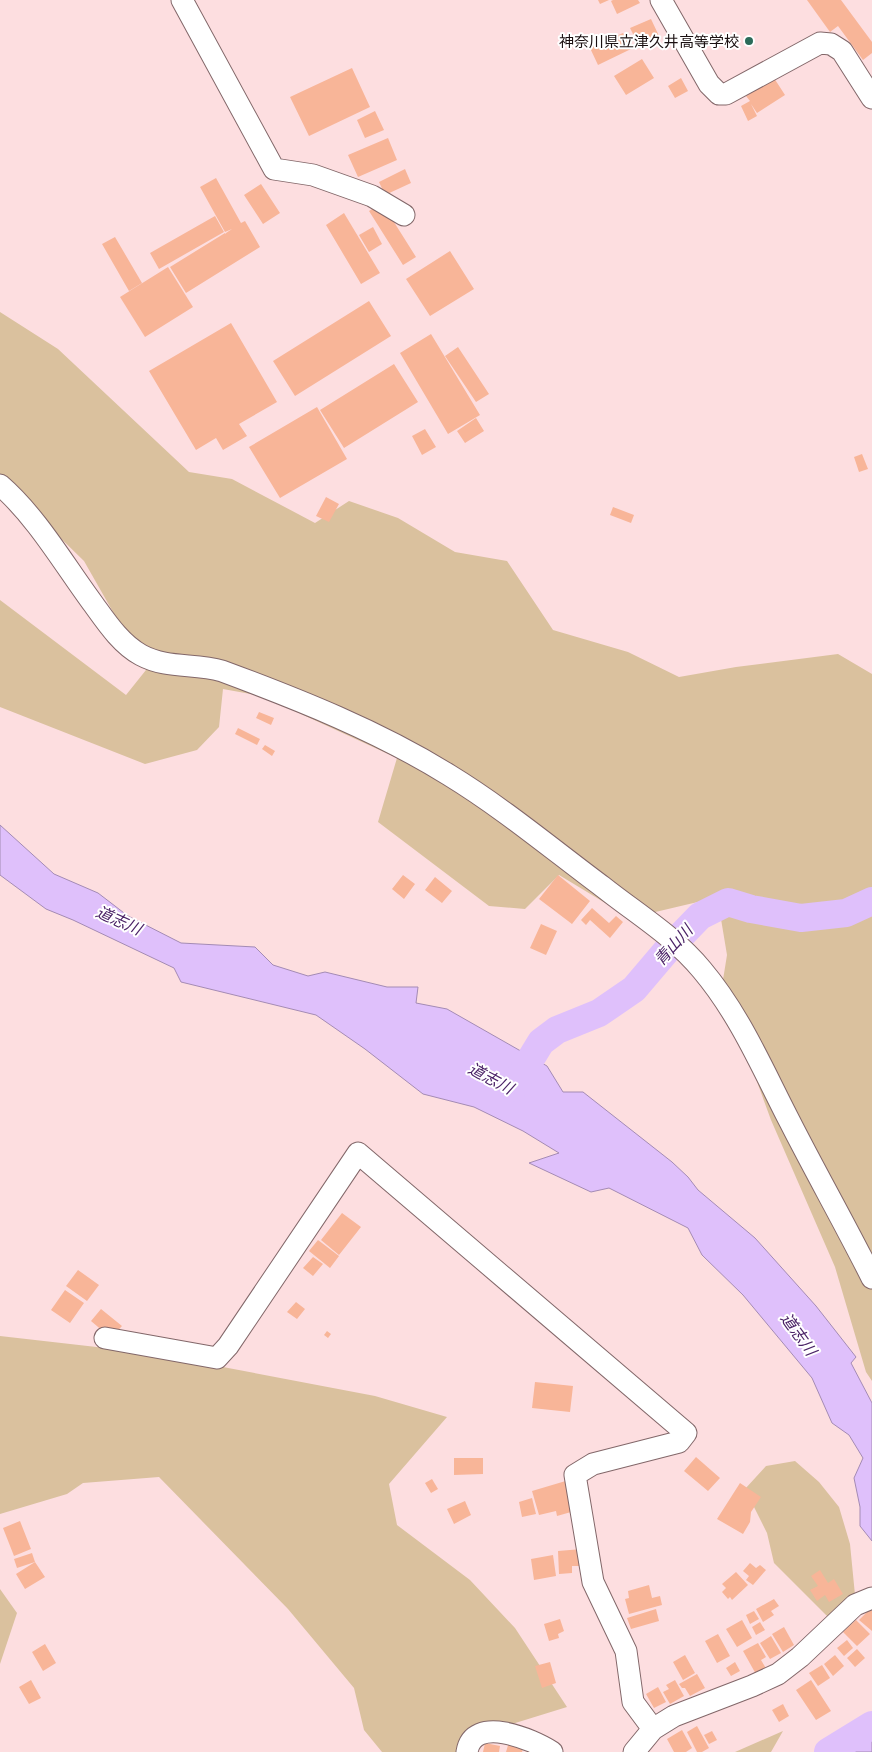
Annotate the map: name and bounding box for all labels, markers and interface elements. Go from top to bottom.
place label: 神奈川県立津久井高等学校 [559,32,739,51]
marker: 神奈川県立津久井高等学校 [743,35,755,47]
water label: 道志川 [93,901,147,940]
water label: 青山川 [650,919,698,970]
water label: 道志川 [465,1058,519,1099]
water label: 道志川 [777,1309,822,1361]

